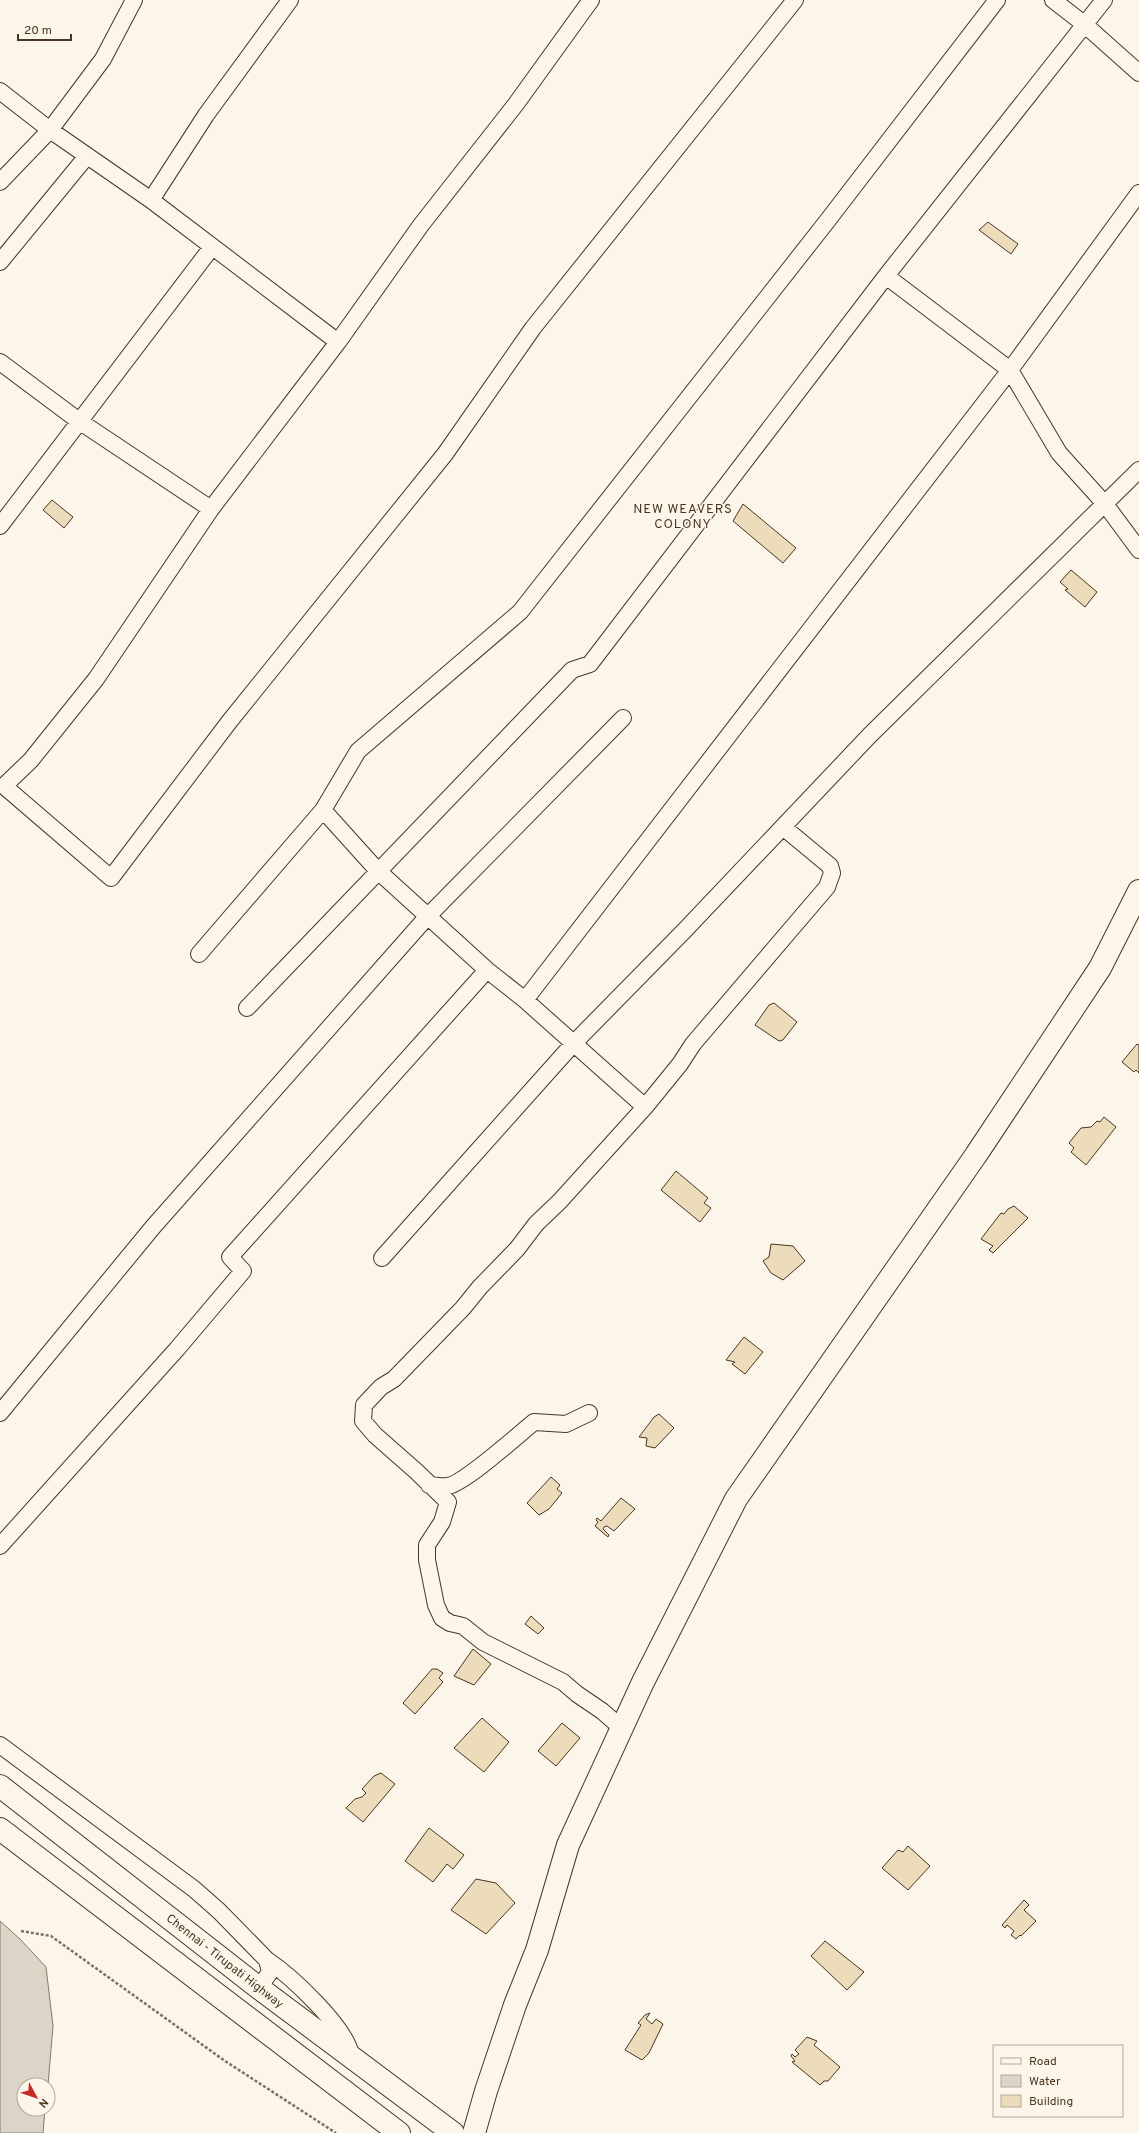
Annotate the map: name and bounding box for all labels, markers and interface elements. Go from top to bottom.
scale bar [18,16,71,42]
text: 20 m [24,23,52,39]
district label: NEW WEAVERS COLONY [633,502,733,533]
street label: Chennai - Tirupati Highway [162,1911,286,2013]
legend [993,2045,1123,2117]
text: Road [1029,2054,1057,2070]
text: Water [1029,2074,1061,2090]
north arrow [16,2077,56,2117]
text: Building [1029,2094,1073,2110]
text: N [35,2095,51,2110]

